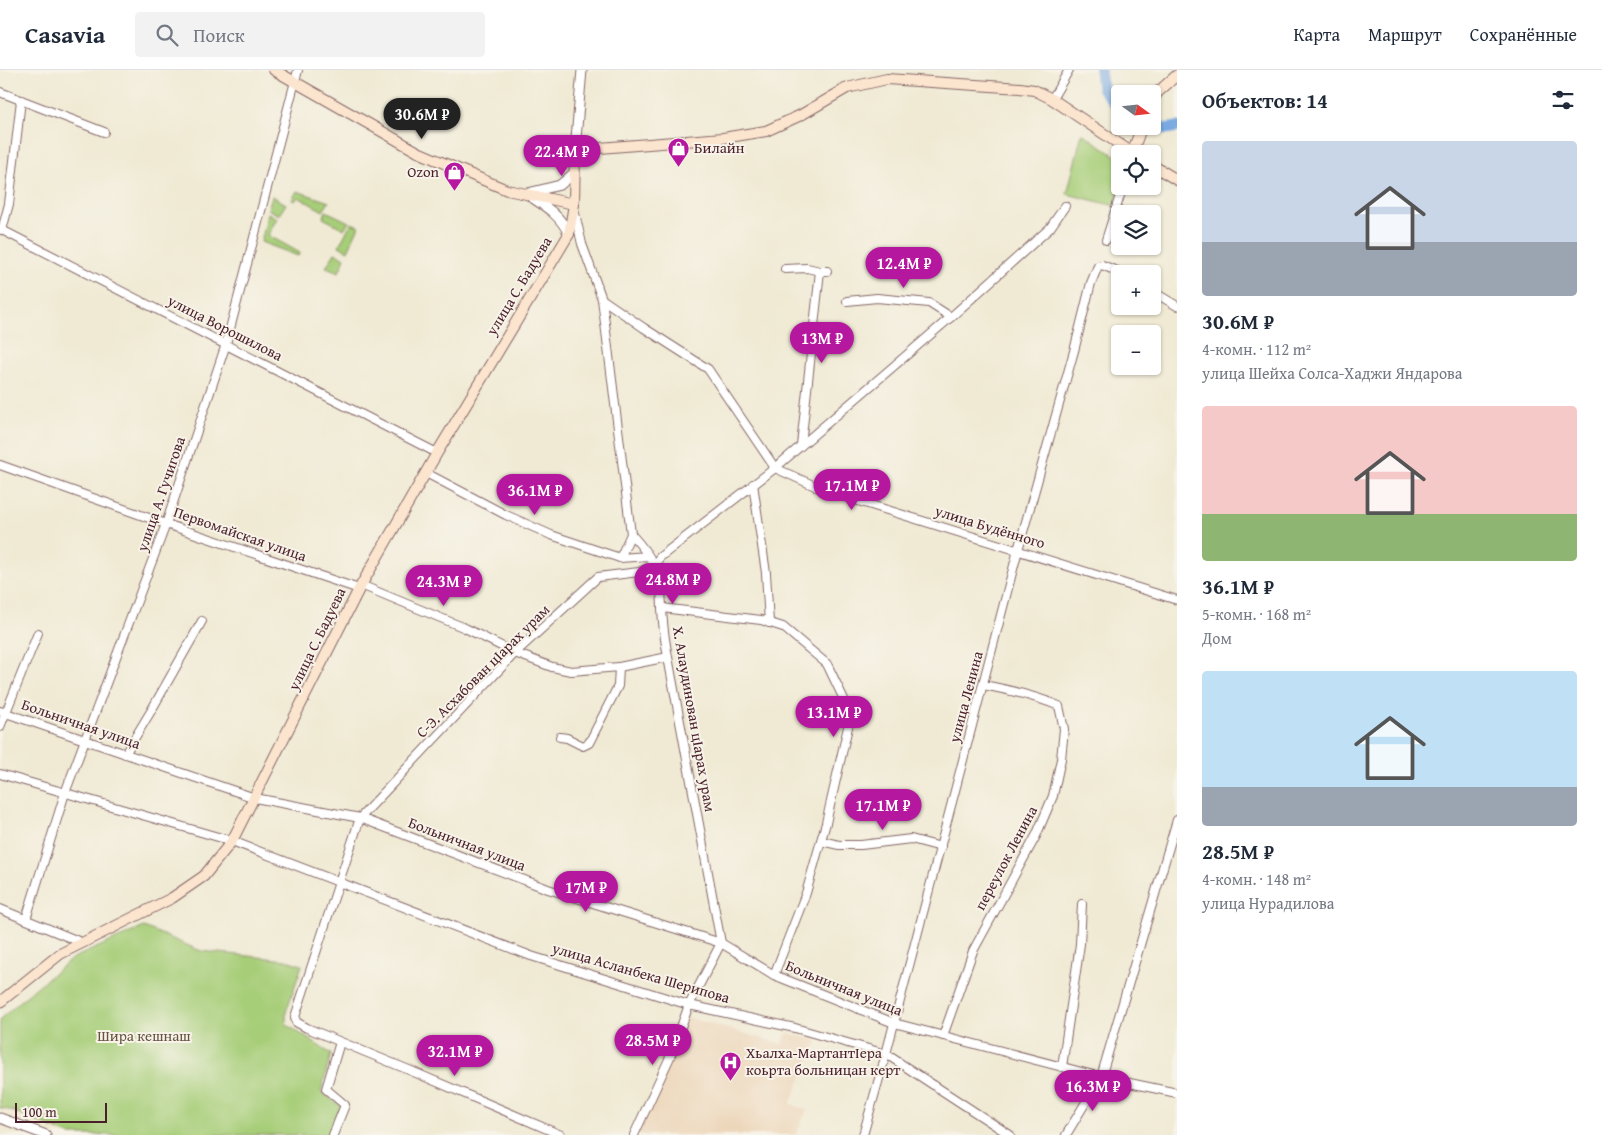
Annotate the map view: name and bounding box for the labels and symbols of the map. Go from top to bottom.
north arrow [1111,85,1161,135]
pin: 30.6M ₽ [376,98,468,140]
pin: 22.4M ₽ [516,134,608,177]
shop icon: Билайн [666,136,690,167]
place label: Билайн [694,137,745,158]
shop icon: Ozon [443,160,467,191]
place label: Ozon [407,161,440,182]
street label: улица С. Бадуева [480,232,557,340]
pin: 12.4M ₽ [858,246,950,289]
street label: улица Ворошилова [163,289,287,366]
pin: 13M ₽ [787,322,857,364]
street label: улица А. Гучигова [131,433,190,555]
pin: 17.1M ₽ [806,468,898,511]
pin: 36.1M ₽ [489,474,581,516]
street label: улица Будённого [932,499,1048,553]
street label: Первомайская улица [171,501,310,566]
pin: 24.8M ₽ [627,562,719,605]
pin: 24.3M ₽ [398,564,490,607]
street label: улица С. Бадуева [282,583,351,695]
street label: С-Э. Асхабован цIарах урам [411,599,554,742]
street label: Х. Алаудинован цIарах урам [668,624,721,814]
street label: улица Ленина [943,648,988,746]
street label: Больничная улица [19,693,144,754]
pin: 13.1M ₽ [788,696,880,738]
pin: 17.1M ₽ [837,788,929,831]
street label: переулок Ленина [969,801,1042,914]
street label: Больничная улица [405,811,530,876]
pin: 17M ₽ [551,870,621,913]
street label: улица Асланбека Шерипова [549,937,733,1008]
street label: Больничная улица [783,955,907,1021]
pin: 28.5M ₽ [607,1024,699,1066]
park label: Шира кешнаш [97,1025,191,1046]
pin: 32.1M ₽ [409,1034,501,1077]
place label: Хьалха-МартантIера коьрта больницан керт [746,1042,901,1080]
hospital icon: Хьалха-МартантIера коьрта больницан керт [718,1050,742,1081]
pin: 16.3M ₽ [1047,1070,1139,1112]
scale bar [15,1100,108,1123]

